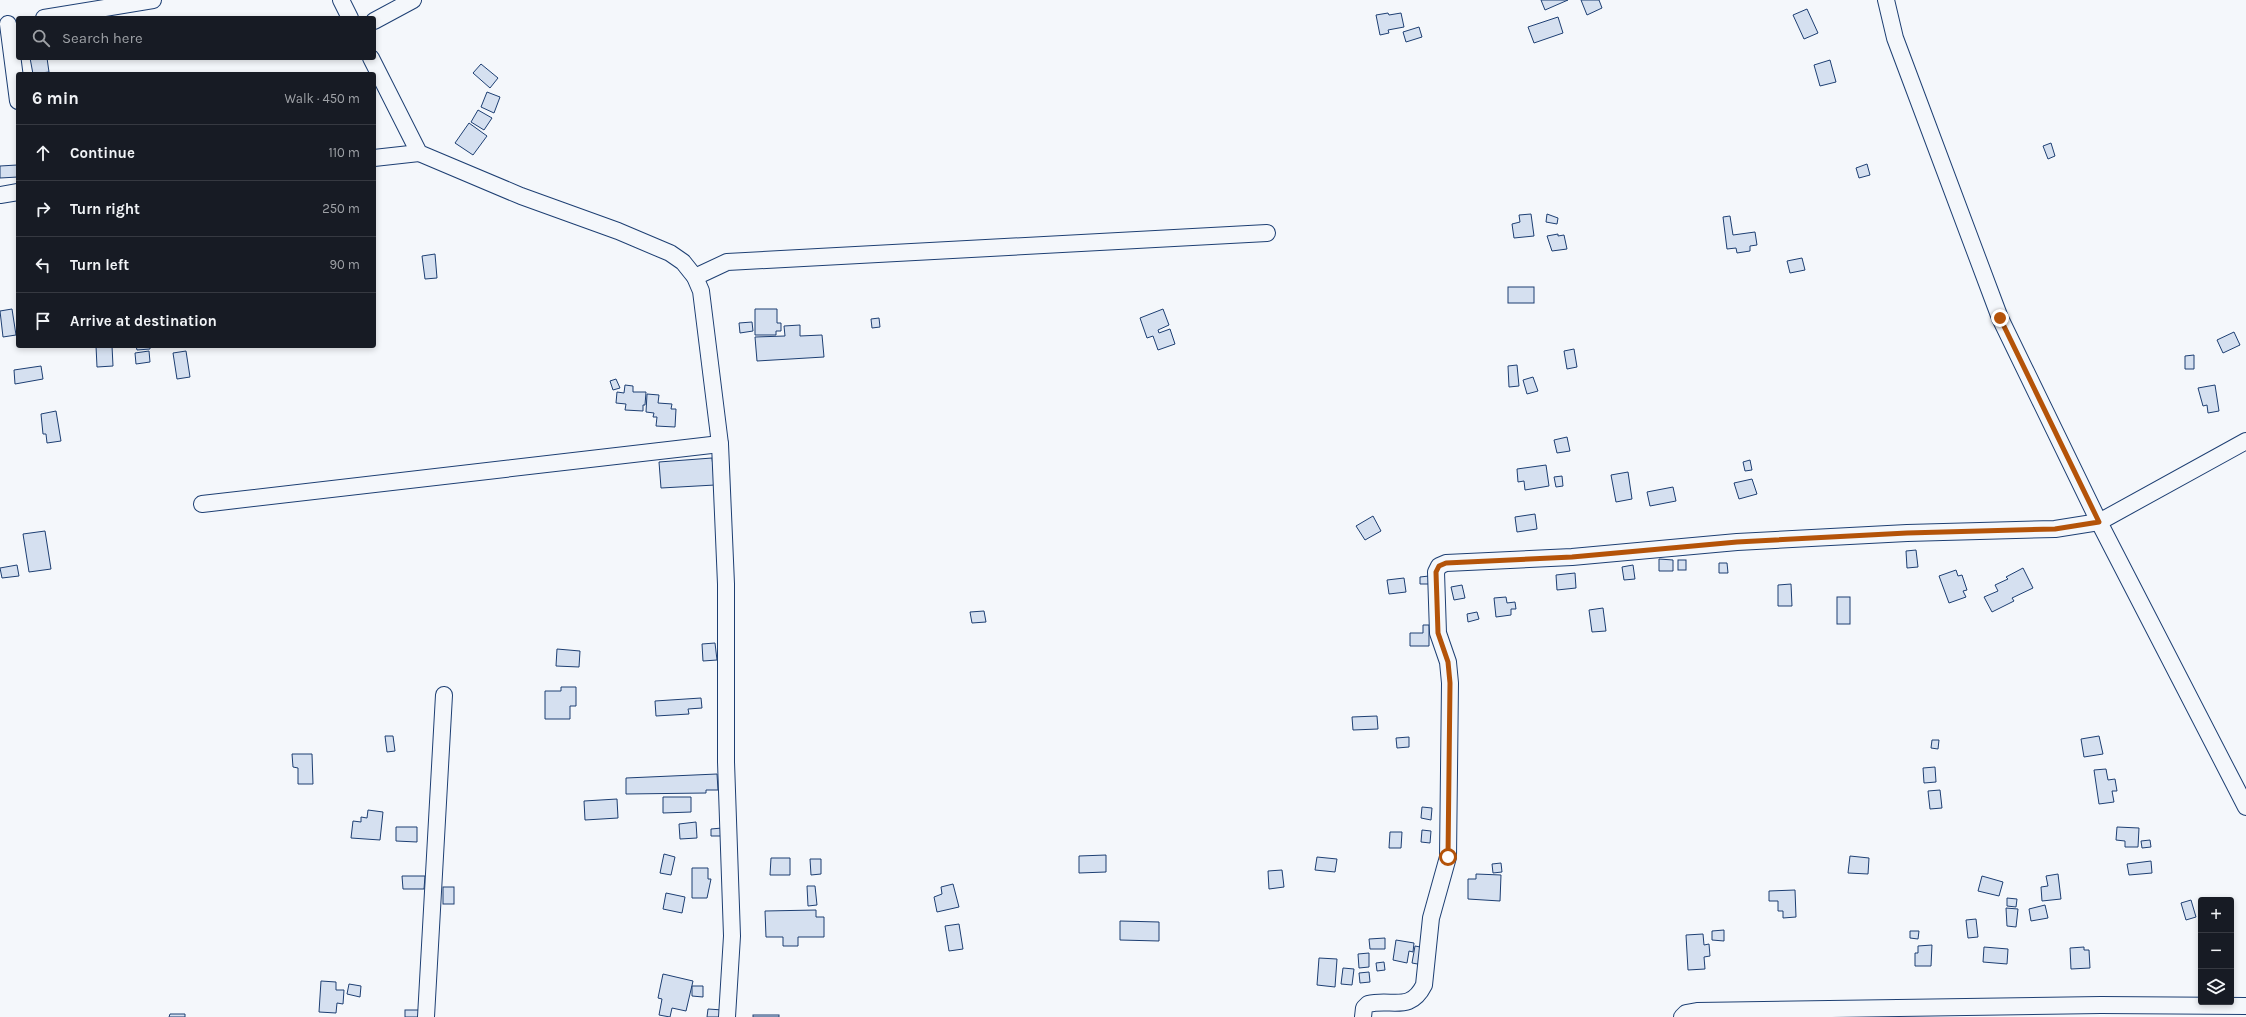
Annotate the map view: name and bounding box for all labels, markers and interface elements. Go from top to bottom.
search box [16,16,376,60]
icon: search [30,27,52,49]
text: Search here [62,29,143,47]
text: 6 min [32,88,79,108]
text: Walk · 450 m [285,91,360,106]
icon: ahead [32,142,54,164]
text: Continue [70,144,135,162]
text: 110 m [328,145,360,160]
icon: right [32,198,54,220]
text: Turn right [70,200,140,218]
text: 250 m [322,201,360,216]
icon: left [32,254,54,276]
text: Turn left [70,256,129,274]
text: 90 m [329,257,360,272]
route end [1991,309,2009,327]
icon: arrive [32,310,54,332]
text: Arrive at destination [70,312,217,330]
route start [1439,848,1457,866]
map controls [2198,897,2234,1005]
button: + [2198,897,2234,933]
button: − [2198,933,2234,969]
button: layers [2198,969,2234,1005]

